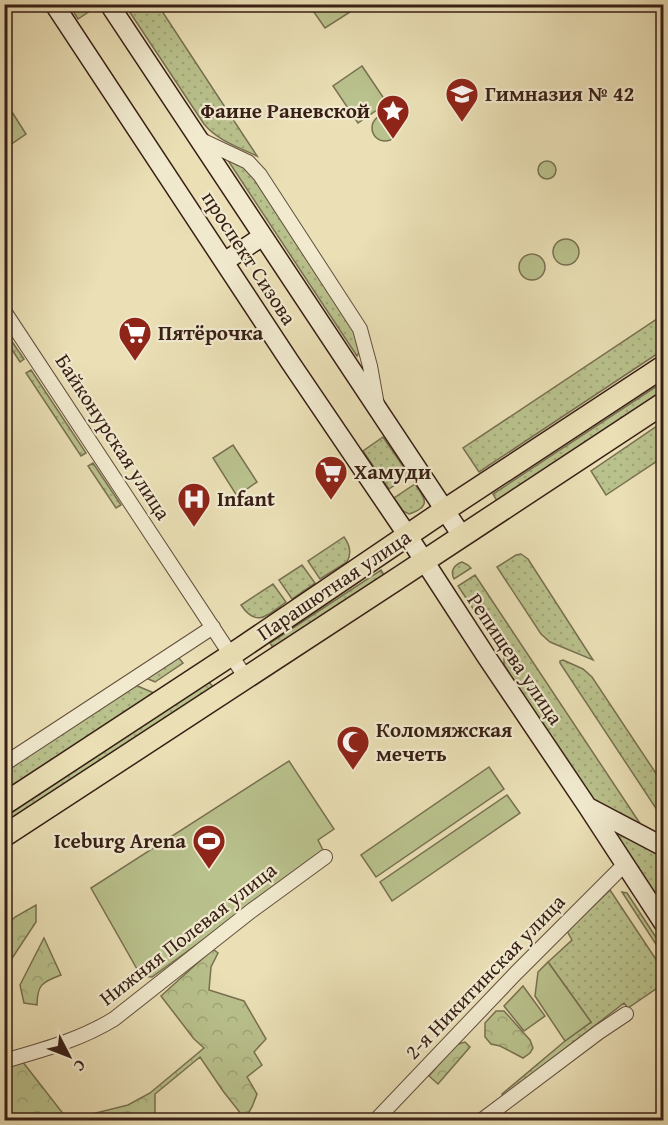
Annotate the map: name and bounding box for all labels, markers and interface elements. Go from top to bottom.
school or university icon: Гимназия № 42 [444,76,480,123]
place label: Гимназия № 42 [485,78,634,109]
place icon: Фаине Раневской [375,93,411,140]
place label: Фаине Раневской [201,95,370,126]
street label: проспект Сизова [194,184,305,331]
supermarket icon: Пятёрочка [117,315,153,362]
place label: Пятёрочка [158,317,264,348]
street label: Байконурская улица [48,348,179,526]
supermarket icon: Хамуди [313,454,349,501]
place label: Хамуди [354,456,431,487]
hospital icon: Infant [176,481,212,528]
place label: Infant [217,483,275,514]
street label: Парашютная улица [250,521,417,648]
street label: Репищева улица [460,587,571,731]
place label: Коломяжская мечеть [376,714,512,769]
mosque icon: Коломяжская мечеть [335,724,371,771]
sports icon: Iceburg Arena [191,823,227,870]
place label: Iceburg Arena [54,825,186,856]
street label: Нижняя Полевая улица [92,854,283,1013]
street label: 2-я Никитинская улица [397,887,572,1066]
north arrow [39,1026,99,1086]
text: С [68,1055,92,1077]

